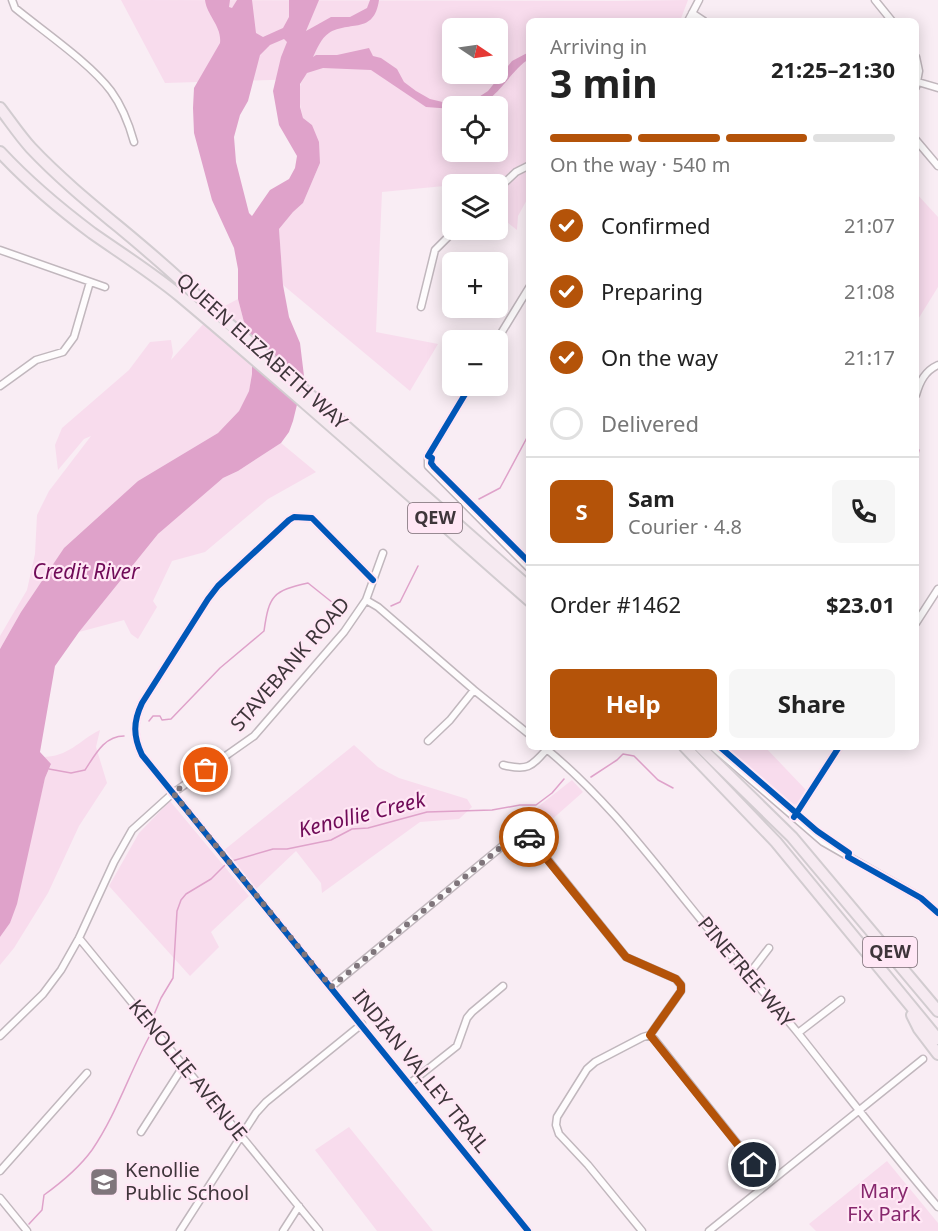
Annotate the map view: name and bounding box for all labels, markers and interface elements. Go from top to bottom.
north arrow [442,18,508,84]
map controls [442,18,508,396]
text: Arriving in [550,33,647,60]
text: 21:25–21:30 [771,54,895,84]
text: 3 min [550,56,657,109]
button: locate [442,96,508,162]
text: On the way · 540 m [550,151,730,178]
button: layers [442,174,508,240]
icon: check [550,209,583,242]
text: Confirmed [601,210,711,240]
text: 21:07 [844,212,895,239]
button: + [442,252,508,318]
street label: QUEEN ELIZABETH WAY [171,267,354,435]
icon: check [550,275,583,308]
text: Preparing [601,276,703,306]
text: 21:08 [844,278,895,305]
button: − [442,330,508,396]
icon: check [550,341,583,374]
text: On the way [601,342,718,372]
text: 21:17 [844,344,895,371]
text: Delivered [601,408,699,438]
button: phone [832,480,895,543]
text: Sam [628,483,675,513]
text: S [575,496,588,526]
road number: QEW [408,503,462,533]
text: Courier · 4.8 [628,513,742,540]
water label: Credit River [33,557,141,585]
text: Order #1462 [550,589,681,619]
text: $23.01 [826,589,895,619]
street label: STAVEBANK ROAD [224,591,355,736]
button: Help [550,669,717,738]
button: Share [729,669,895,738]
pin [180,744,231,795]
icon: bag [189,753,222,786]
water label: Kenollie Creek [295,784,430,843]
courier [499,807,559,867]
icon: car [513,821,546,854]
street label: PINETREE WAY [692,911,801,1033]
road number: QEW [863,937,917,967]
street label: INDIAN VALLEY TRAIL [347,983,496,1158]
street label: KENOLLIE AVENUE [123,993,254,1146]
pin [728,1139,779,1190]
icon: home [737,1148,770,1181]
place label: Kenollie Public School [125,1156,249,1206]
school or university icon: Kenollie Public School [88,1166,120,1198]
park label: Mary Fix Park [847,1177,921,1227]

